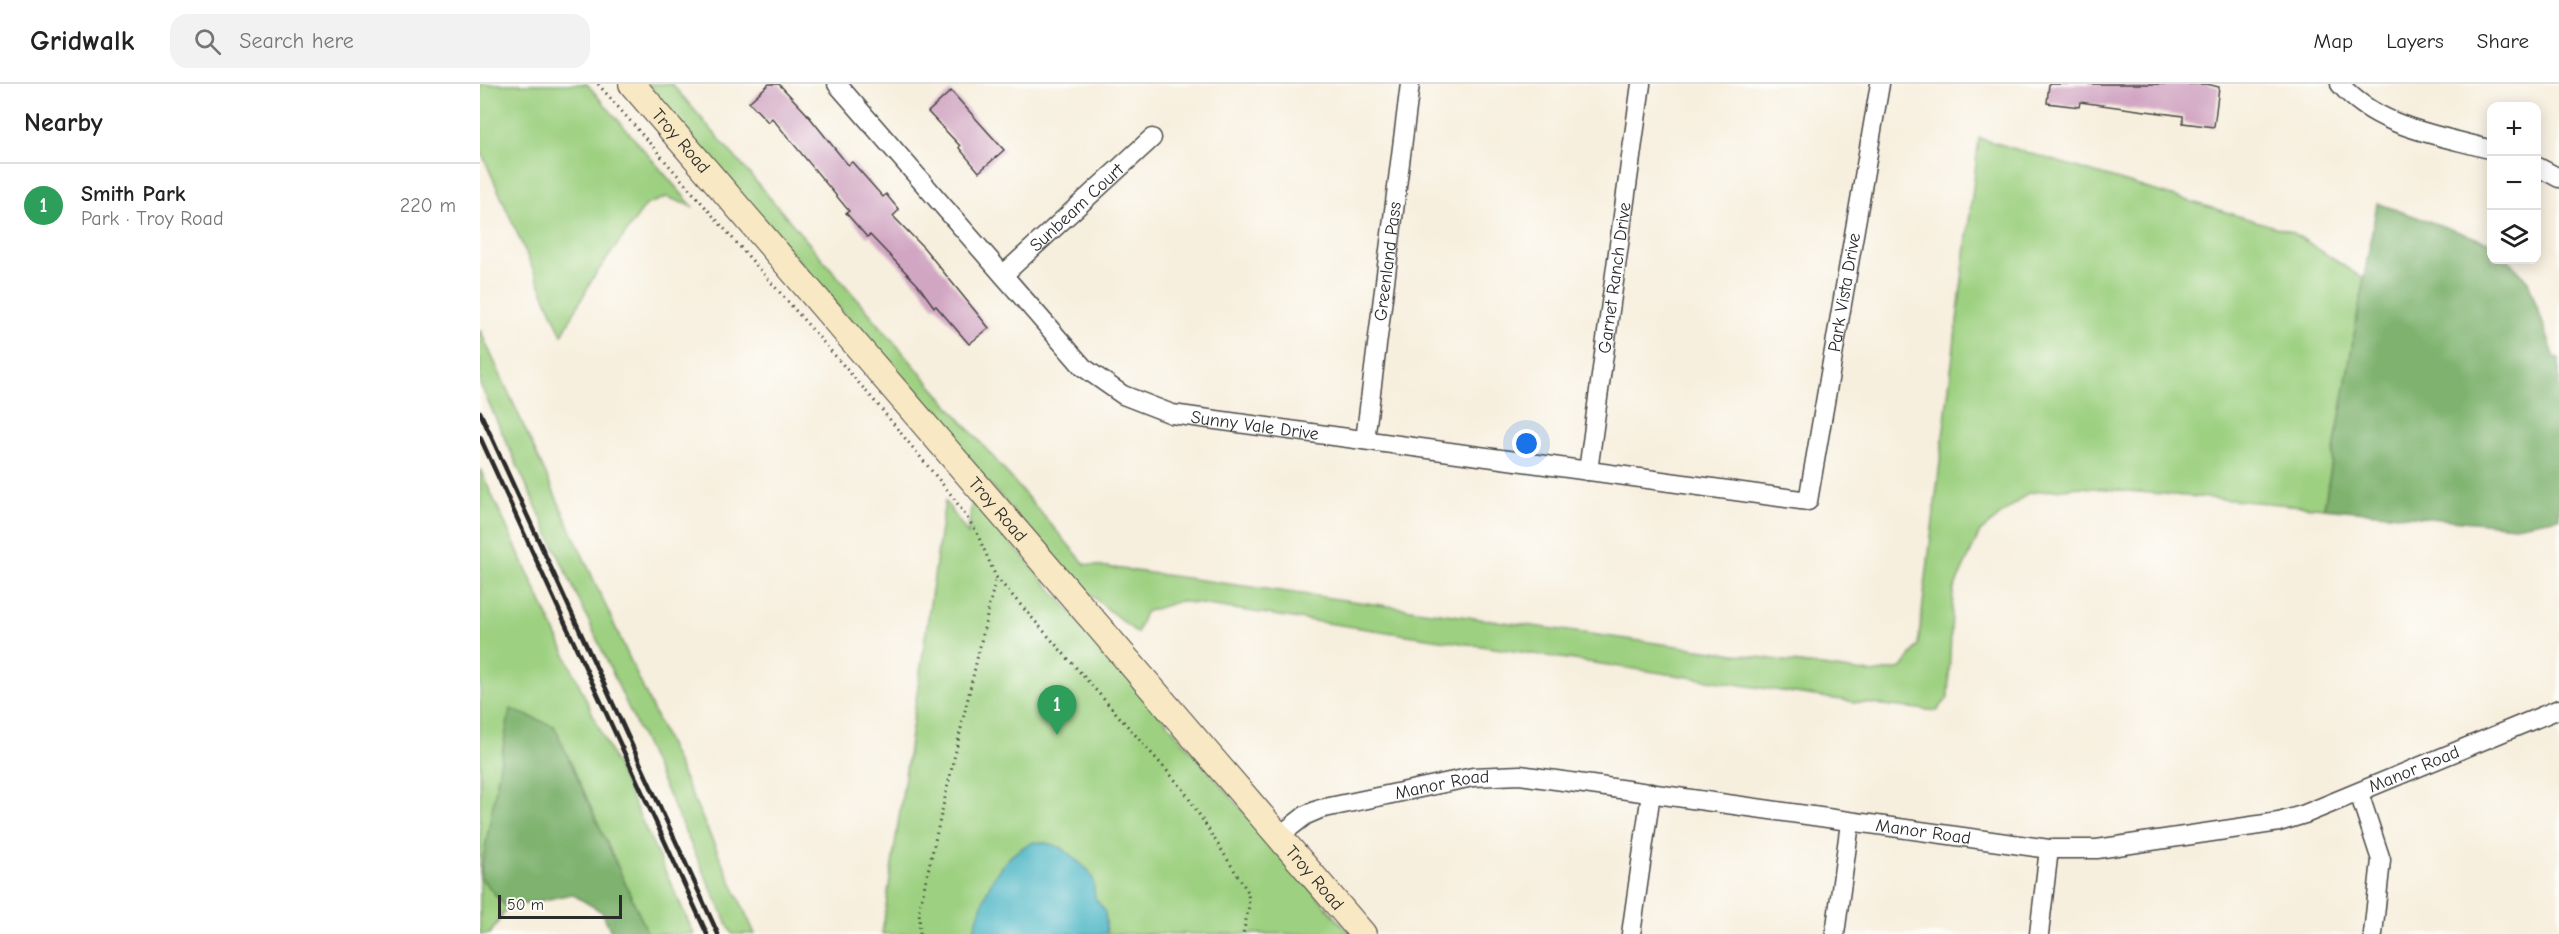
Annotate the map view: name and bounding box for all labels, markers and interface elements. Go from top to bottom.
search box [170,14,590,68]
text: Gridwalk [30,25,134,57]
icon: search [191,25,224,58]
text: Search here [239,28,354,54]
text: Map [2314,29,2353,53]
text: Layers [2386,29,2444,53]
text: Share [2477,29,2529,53]
map controls [2487,102,2541,264]
button: + [2487,102,2541,156]
street label: Troy Road [647,105,714,178]
text: Nearby [24,108,103,138]
button: − [2487,156,2541,210]
street label: Sunbeam Court [1026,159,1129,256]
text: Smith Park [81,181,185,207]
text: 1 [40,194,47,217]
text: 220 m [400,194,456,217]
street label: Greenland Pass [1370,201,1406,322]
street label: Garnet Ranch Drive [1594,201,1636,355]
text: Park · Troy Road [81,207,224,230]
button: layers [2487,210,2541,264]
street label: Park Vista Drive [1824,231,1865,354]
street label: Sunny Vale Drive [1190,407,1320,445]
your location [1512,429,1541,458]
street label: Troy Road [964,473,1031,546]
pin: 1 [1038,686,1076,735]
street label: Manor Road [2366,741,2462,797]
street label: Manor Road [1393,766,1490,804]
street label: Manor Road [1874,815,1972,849]
street label: Troy Road [1281,841,1348,915]
scale bar [498,892,622,920]
text: 50 m [507,896,544,914]

